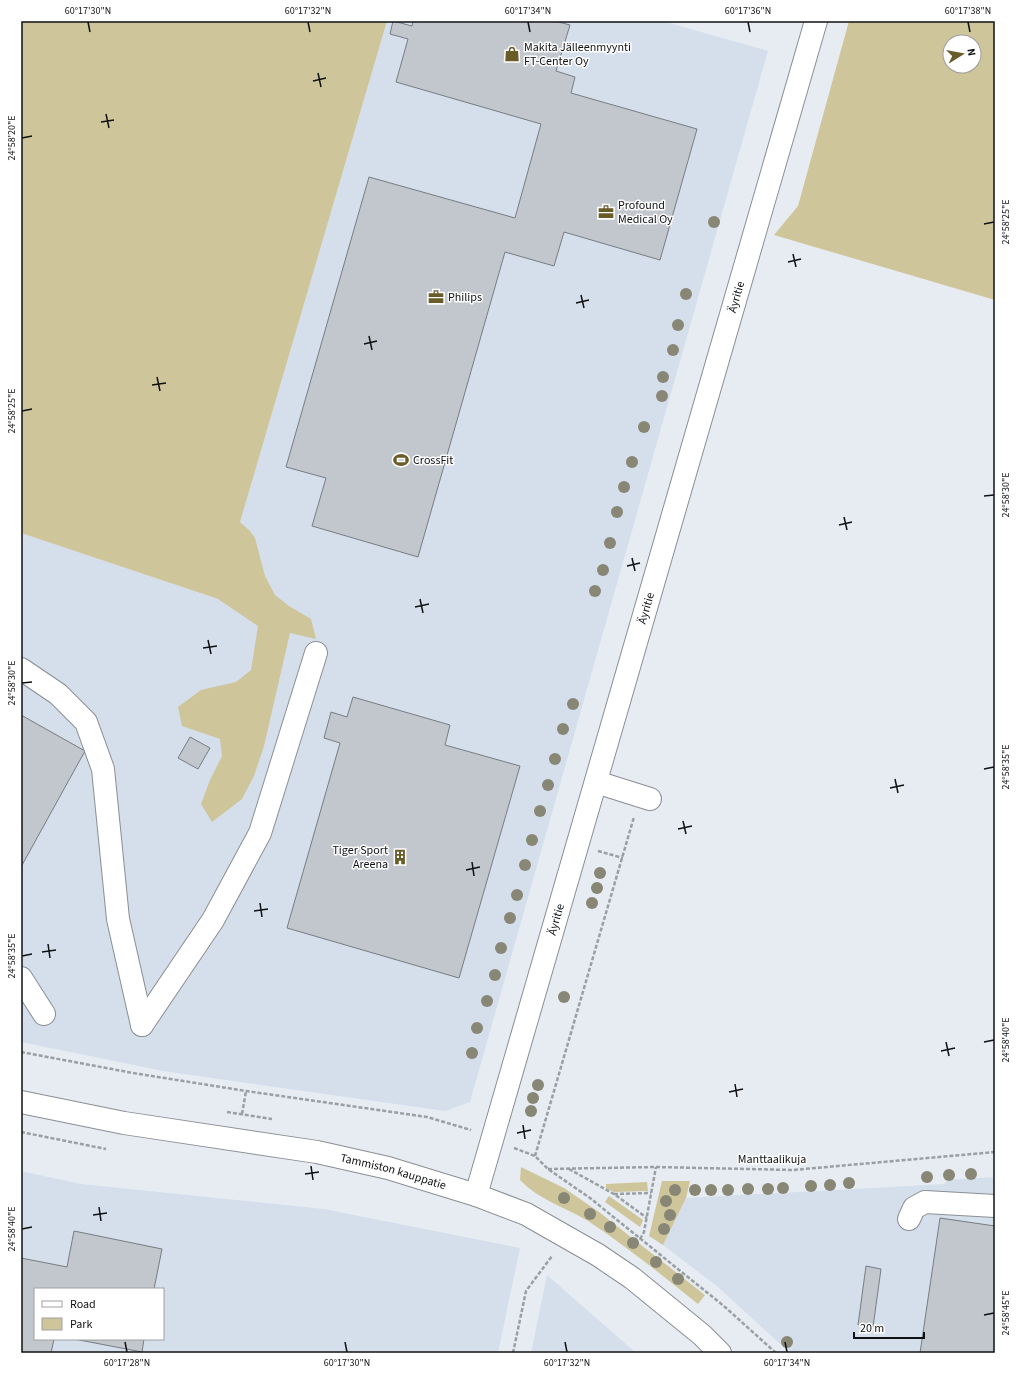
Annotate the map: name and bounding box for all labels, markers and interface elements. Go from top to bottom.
text: 60°17'30"N [65,4,111,18]
text: 60°17'32"N [285,4,331,18]
text: 60°17'34"N [505,4,551,18]
text: 60°17'36"N [725,4,771,18]
text: 60°17'38"N [945,4,991,18]
north arrow [942,34,982,74]
place label: Makita Jälleenmyynti FT-Center Oy [524,39,631,70]
shop icon: Makita Jälleenmyynti FT-Center Oy [503,45,521,63]
text: N [963,47,979,57]
text: 24°58'20"E [5,115,19,161]
place label: Profound Medical Oy [618,197,673,228]
text: 24°58'25"E [999,199,1013,245]
office icon: Profound Medical Oy [597,203,615,221]
street label: Äyritie [724,279,749,315]
office icon: Philips [427,288,445,306]
place label: Philips [448,289,482,306]
text: 24°58'25"E [5,388,19,434]
sports icon: CrossFit [392,451,410,469]
place label: CrossFit [413,452,453,469]
text: 24°58'30"E [999,472,1013,518]
street label: Äyritie [634,590,659,626]
text: 24°58'30"E [5,660,19,706]
text: 24°58'35"E [999,744,1013,790]
place label: Tiger Sport Areena [332,842,388,873]
building icon: Tiger Sport Areena [391,848,409,866]
street label: Äyritie [544,902,569,937]
text: 24°58'35"E [5,933,19,979]
text: 24°58'40"E [999,1017,1013,1063]
street label: Tammiston kauppatie [339,1150,448,1194]
street label: Manttaalikuja [738,1151,806,1168]
text: 24°58'40"E [5,1206,19,1252]
legend [34,1288,164,1340]
text: 24°58'45"E [999,1290,1013,1336]
text: Road [70,1296,96,1313]
scale bar [854,1314,924,1340]
text: Park [70,1316,92,1333]
text: 20 m [860,1320,884,1337]
text: 60°17'28"N [104,1356,150,1370]
text: 60°17'30"N [324,1356,370,1370]
text: 60°17'32"N [544,1356,590,1370]
text: 60°17'34"N [764,1356,810,1370]

